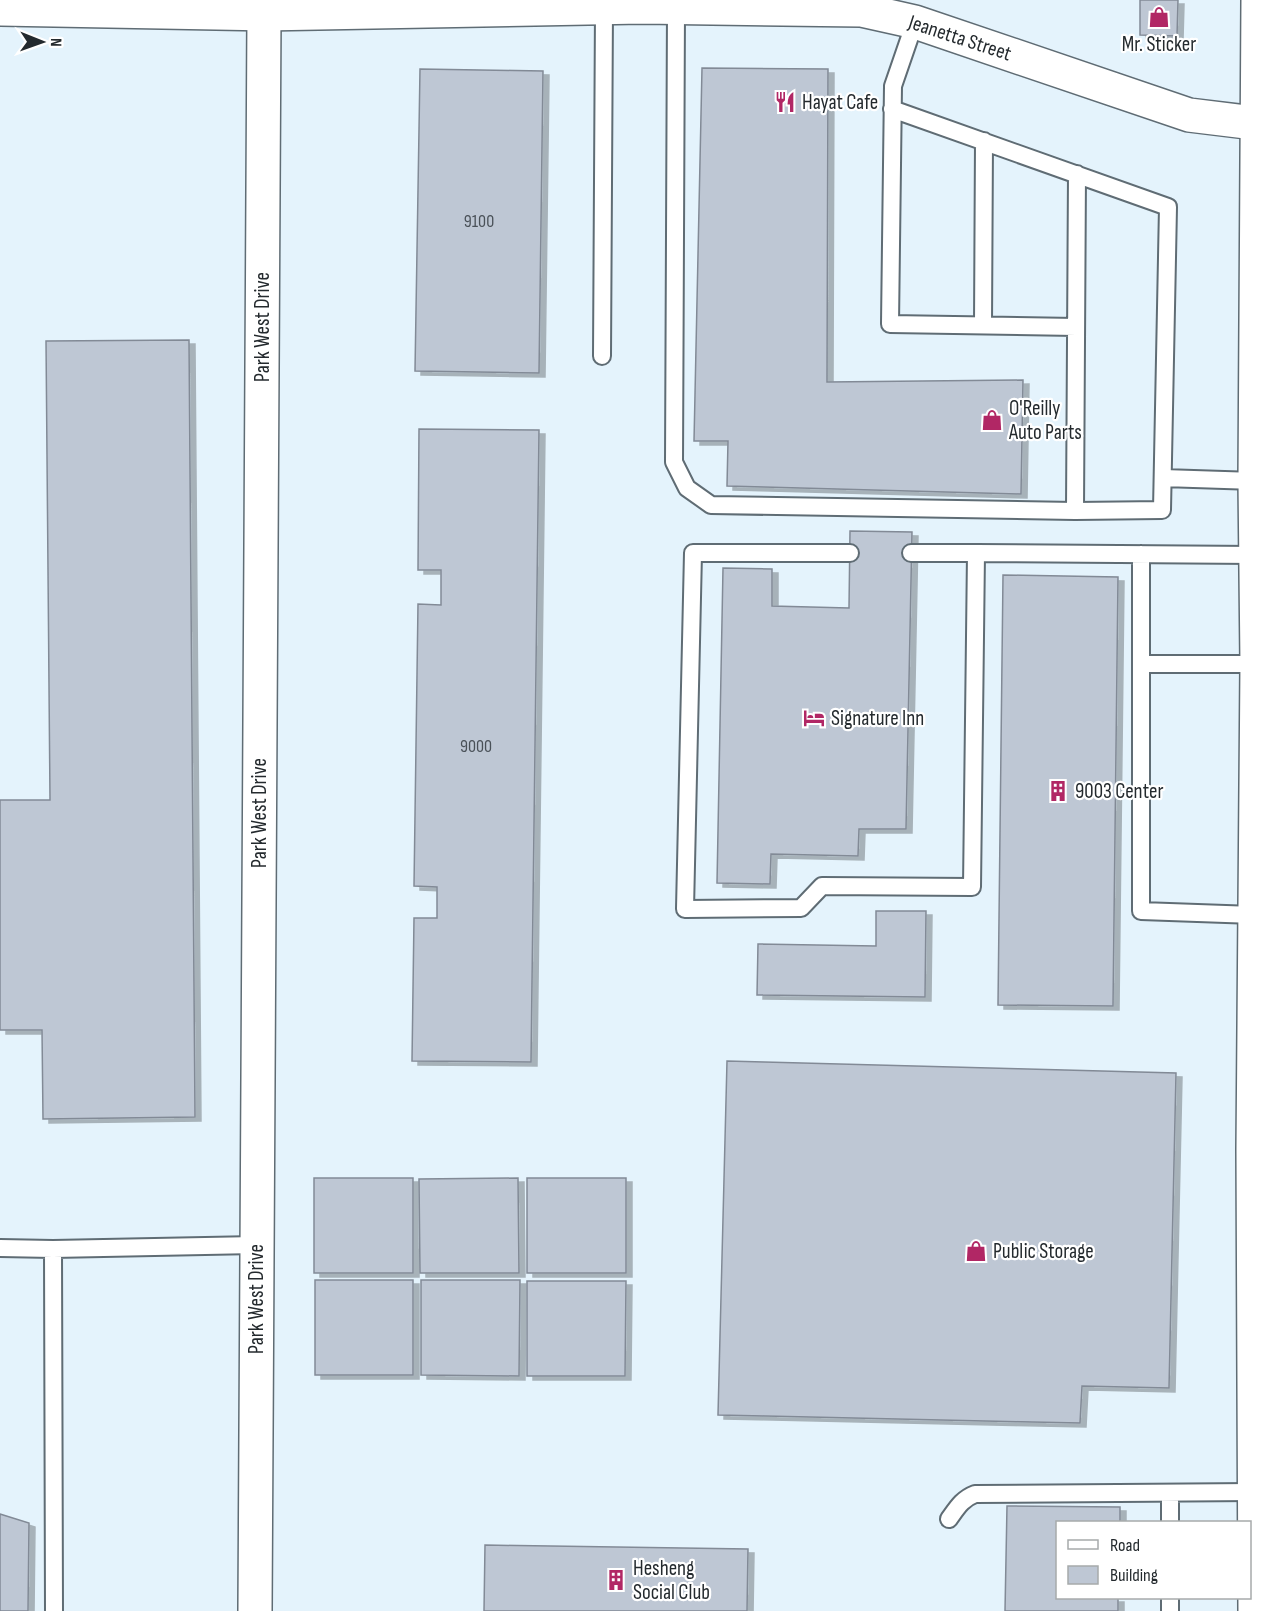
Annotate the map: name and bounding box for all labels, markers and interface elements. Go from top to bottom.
shop icon: Mr. Sticker [1147,5,1171,29]
street label: Jeanetta Street [904,9,1015,66]
north arrow [12,12,72,72]
place label: Mr. Sticker [1122,32,1196,57]
text: N [46,38,65,47]
restaurant icon: Hayat Cafe [773,90,797,114]
place label: Hayat Cafe [802,90,878,115]
house number: 9100 [464,211,494,232]
street label: Park West Drive [250,272,275,382]
place label: O'Reilly Auto Parts [1008,396,1082,445]
shop icon: O'Reilly Auto Parts [980,408,1004,432]
hotel icon: Signature Inn [802,706,826,730]
place label: Signature Inn [831,706,924,731]
house number: 9000 [460,736,492,757]
street label: Park West Drive [247,758,272,868]
building icon: 9003 Center [1046,779,1070,803]
place label: 9003 Center [1075,779,1163,804]
shop icon: Public Storage [964,1239,988,1263]
place label: Public Storage [993,1239,1094,1264]
street label: Park West Drive [244,1244,269,1354]
legend [1056,1521,1251,1599]
text: Road [1110,1535,1140,1556]
place label: Hesheng Social Club [633,1556,710,1605]
text: Building [1110,1565,1158,1586]
building icon: Hesheng Social Club [604,1568,628,1592]

